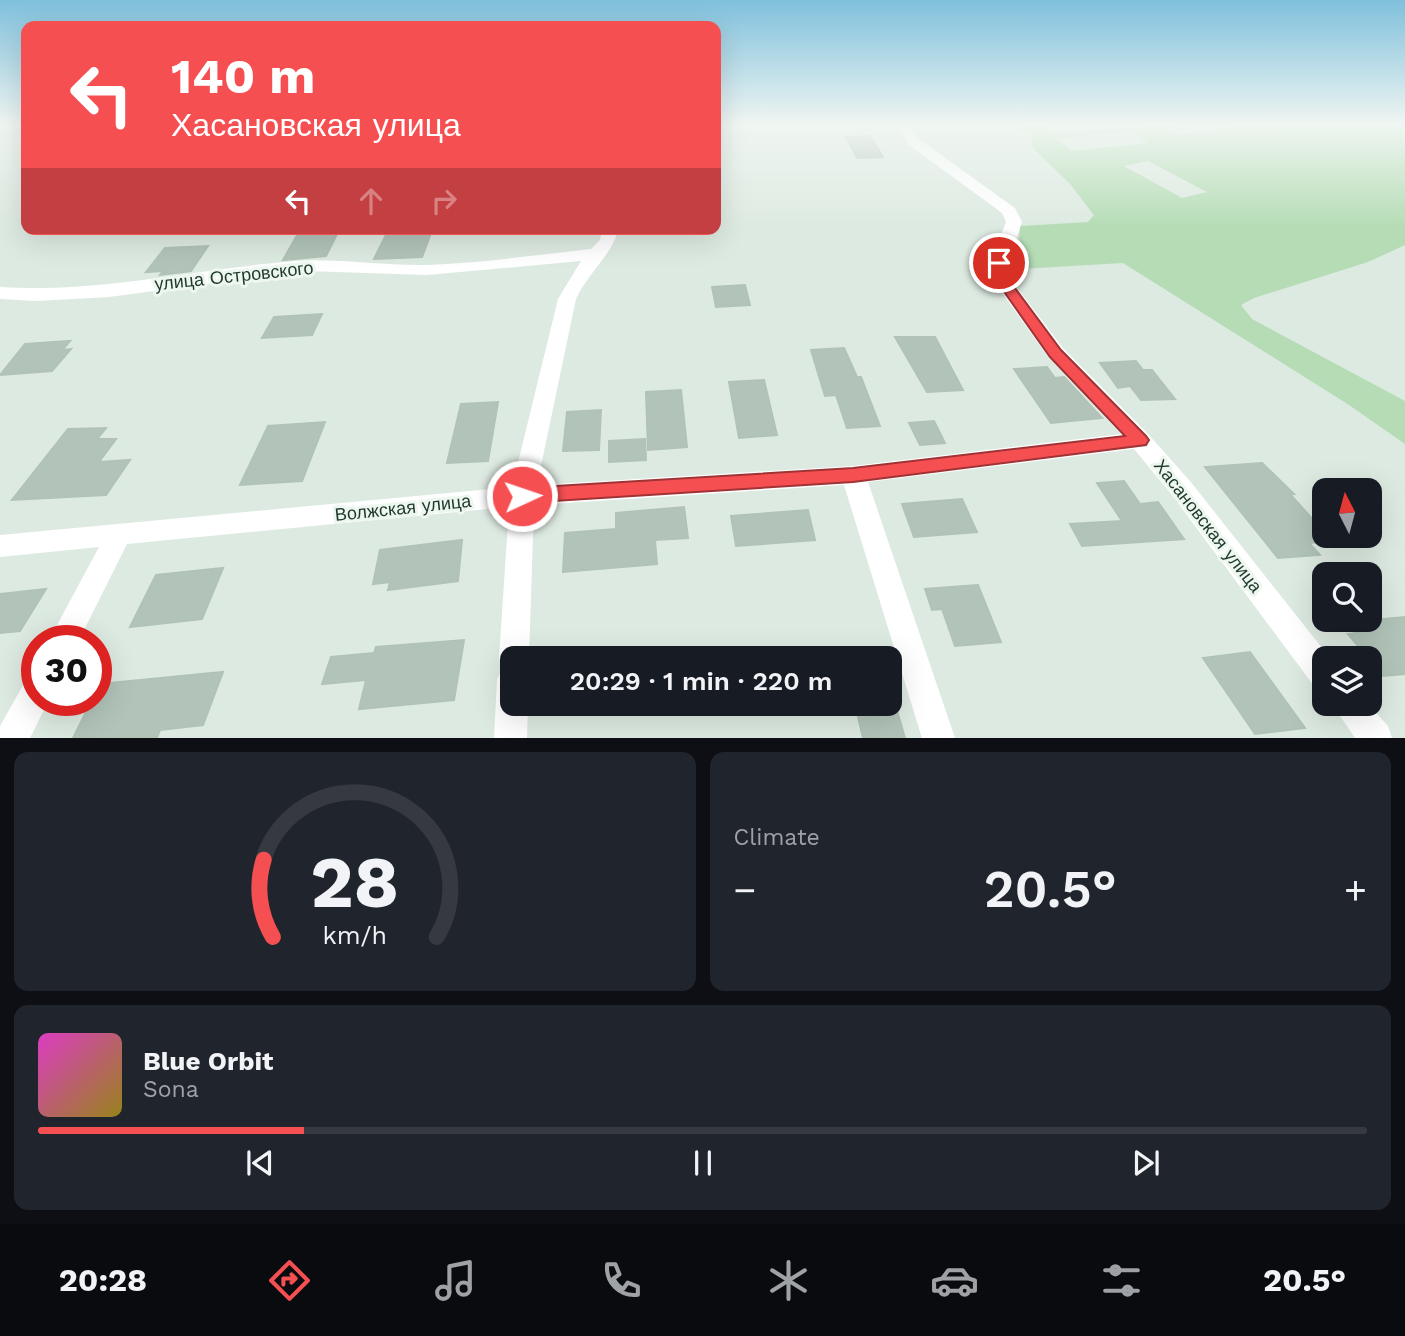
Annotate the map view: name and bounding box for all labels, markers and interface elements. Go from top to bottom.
text: 140 m [171,47,315,105]
icon: left [56,49,147,140]
text: Хасановская улица [171,106,461,144]
icon: left [279,182,317,220]
icon: ahead [352,182,390,220]
icon: right [425,182,463,220]
pin [969,233,1029,293]
icon: arrive [980,244,1018,282]
street label: улица Островского [154,257,314,294]
street label: Хасановская улица [1150,455,1267,597]
position arrow [485,459,559,533]
north arrow [1312,478,1382,548]
map controls [1312,478,1382,716]
street label: Волжская улица [334,490,473,525]
button: search [1312,562,1382,632]
speed limit sign: 30 [21,625,112,716]
button: layers [1312,646,1382,716]
text: 20:29 · 1 min · 220 m [570,666,832,696]
text: Climate [734,824,820,851]
text: 28 [310,840,399,926]
text: 20.5° [984,859,1117,920]
text: − [734,868,756,912]
text: + [1344,868,1367,912]
text: km/h [323,921,387,950]
text: Blue Orbit [143,1046,273,1076]
text: Sona [143,1076,199,1103]
icon: previous [241,1144,279,1182]
icon: pause [684,1144,722,1182]
icon: next [1127,1144,1165,1182]
icon: directions [265,1256,314,1305]
icon: music [431,1256,480,1305]
icon: phone [597,1256,646,1305]
icon: climate [764,1256,813,1305]
icon: car [930,1256,979,1305]
icon: filters [1097,1256,1146,1305]
text: 20:28 [59,1261,147,1299]
text: 20.5° [1263,1261,1346,1299]

